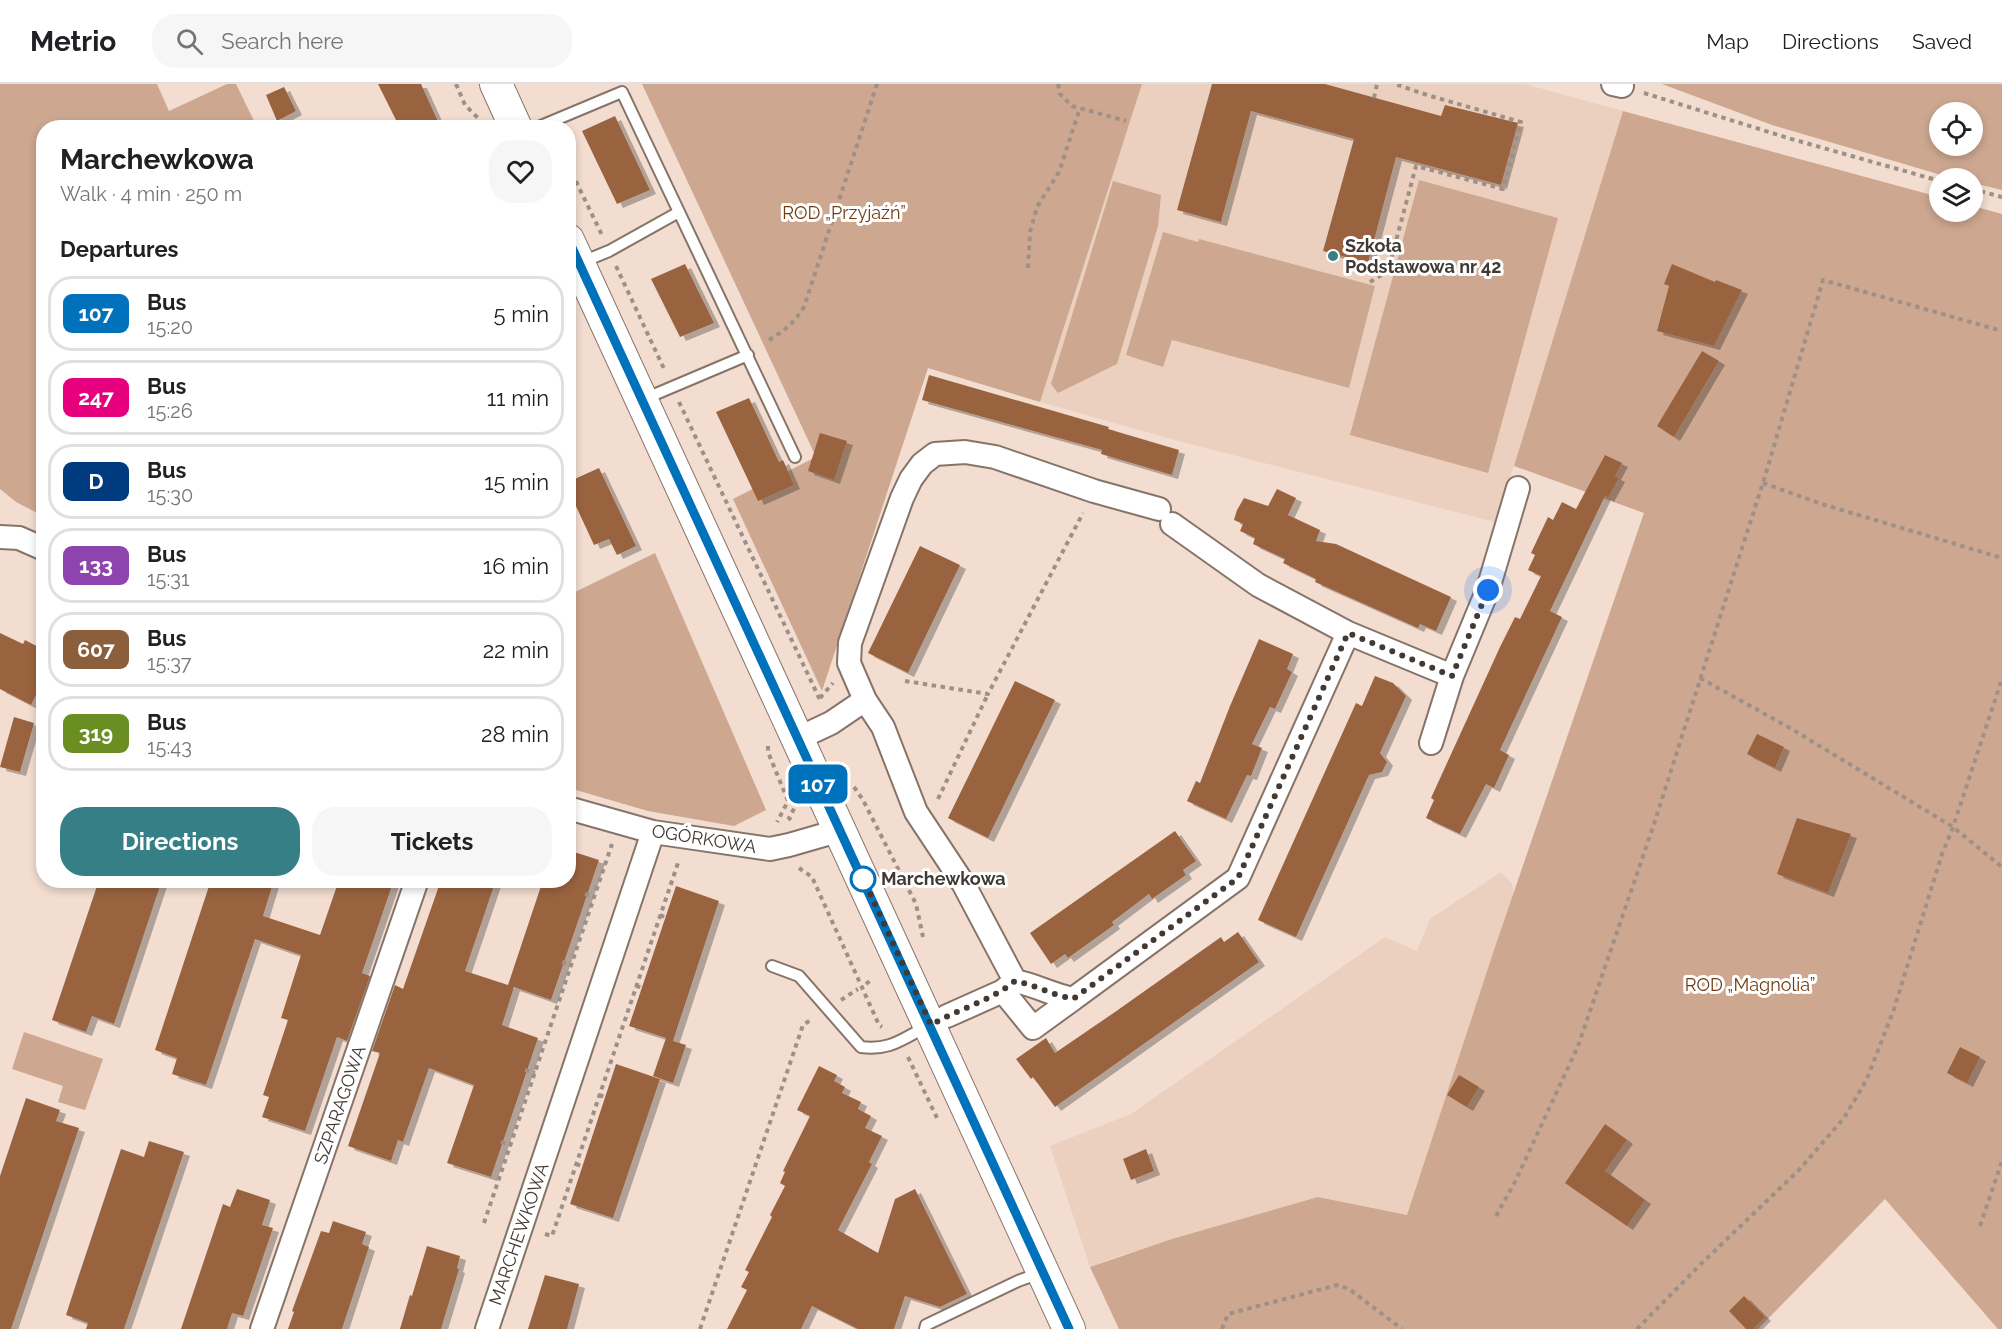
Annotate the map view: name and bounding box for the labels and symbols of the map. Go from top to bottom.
park label: ROD „Przyjaźń” [782,202,906,223]
place label: Szkoła Podstawowa nr 42 [1345,235,1501,277]
marker: Szkoła Podstawowa nr 42 [1326,249,1340,263]
your location [1473,575,1503,605]
line badge: 107 [784,764,852,804]
street label: OGÓRKOWA [650,819,758,857]
marker: Marchewkowa [850,866,876,892]
place label: Marchewkowa [881,868,1006,889]
park label: ROD „Magnolia” [1685,974,1815,995]
street label: SZPARAGOWA [309,1043,370,1167]
street label: MARCHEWKOWA [484,1160,553,1308]

